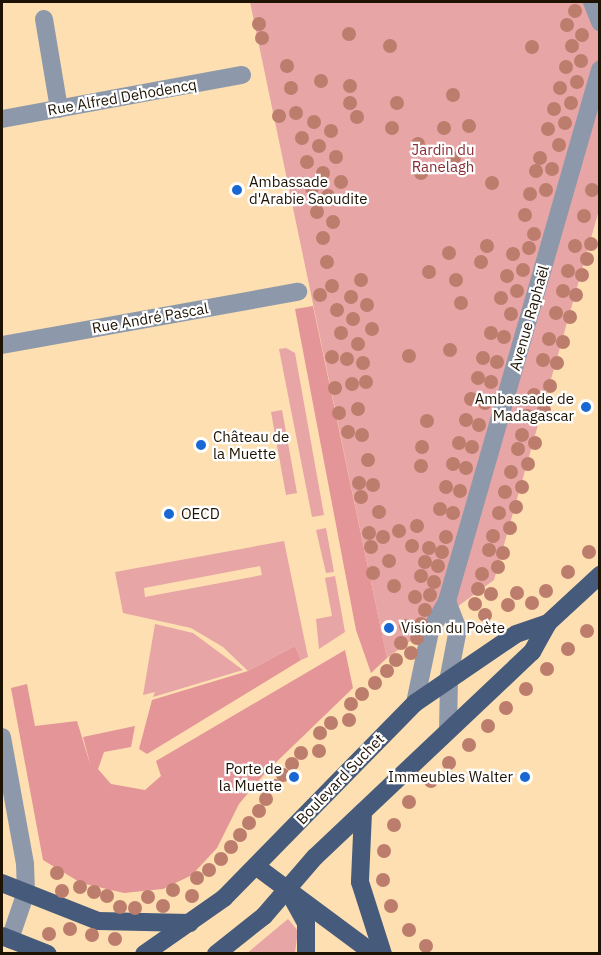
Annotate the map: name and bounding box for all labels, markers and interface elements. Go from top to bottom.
street label: Rue Alfred Dehodencq [46,75,198,119]
park label: Jardin du Ranelagh [412,140,474,175]
place label: Ambassade d'Arabie Saoudite [249,172,367,207]
marker: Ambassade d'Arabie Saoudite [230,183,244,197]
street label: Avenue Raphaël [505,263,553,373]
street label: Rue André Pascal [90,299,210,337]
place label: Ambassade de Madagascar [475,389,574,424]
marker: Ambassade de Madagascar [579,400,593,414]
place label: Château de la Muette [213,427,289,462]
marker: Château de la Muette [194,438,208,452]
place label: OECD [181,505,220,523]
marker: OECD [162,507,176,521]
place label: Vision du Poète [401,619,505,637]
marker: Vision du Poète [382,621,396,635]
street label: Boulevard Suchet [292,730,388,828]
place label: Porte de la Muette [219,759,282,794]
place label: Immeubles Walter [388,768,513,786]
marker: Porte de la Muette [287,770,301,784]
marker: Immeubles Walter [518,770,532,784]

